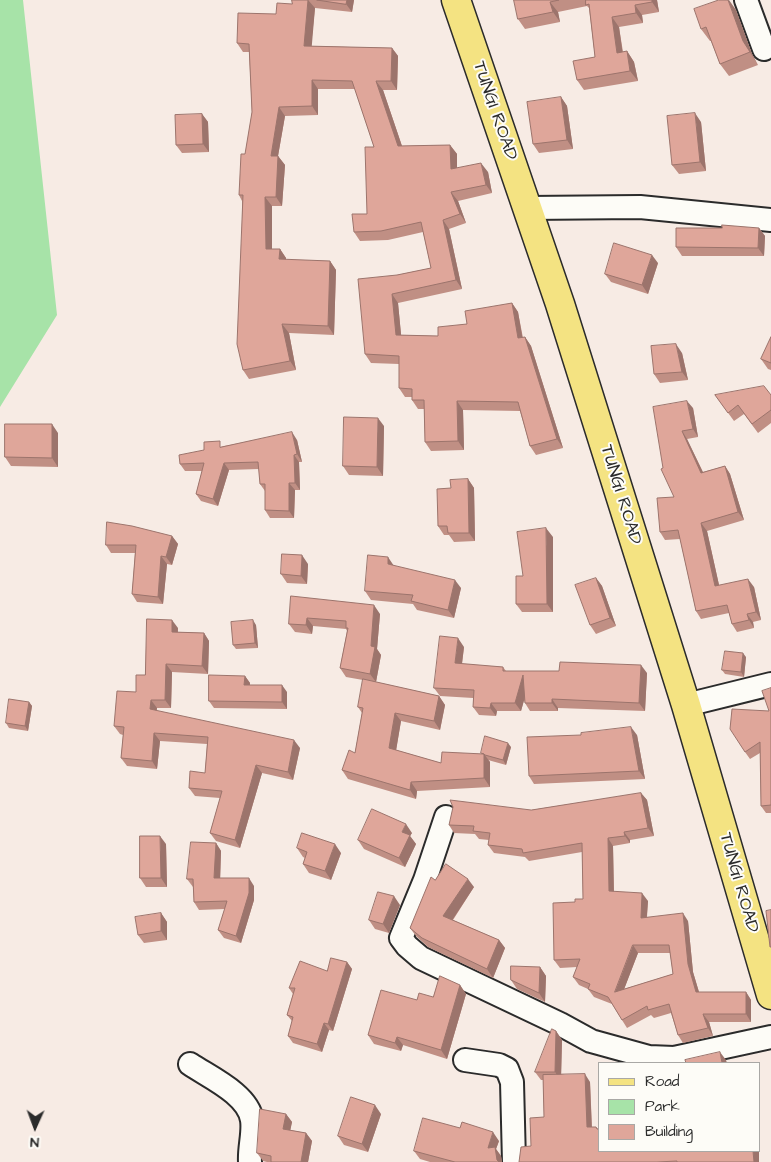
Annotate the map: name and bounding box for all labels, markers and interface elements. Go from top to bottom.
street label: TUNGI ROAD [467,59,521,163]
street label: TUNGI ROAD [595,443,645,547]
street label: TUNGI ROAD [713,830,763,936]
legend [598,1062,761,1152]
text: Road [645,1071,679,1092]
text: Park [645,1096,680,1117]
north arrow [10,1102,60,1152]
text: Building [645,1121,693,1142]
text: N [30,1132,39,1152]

